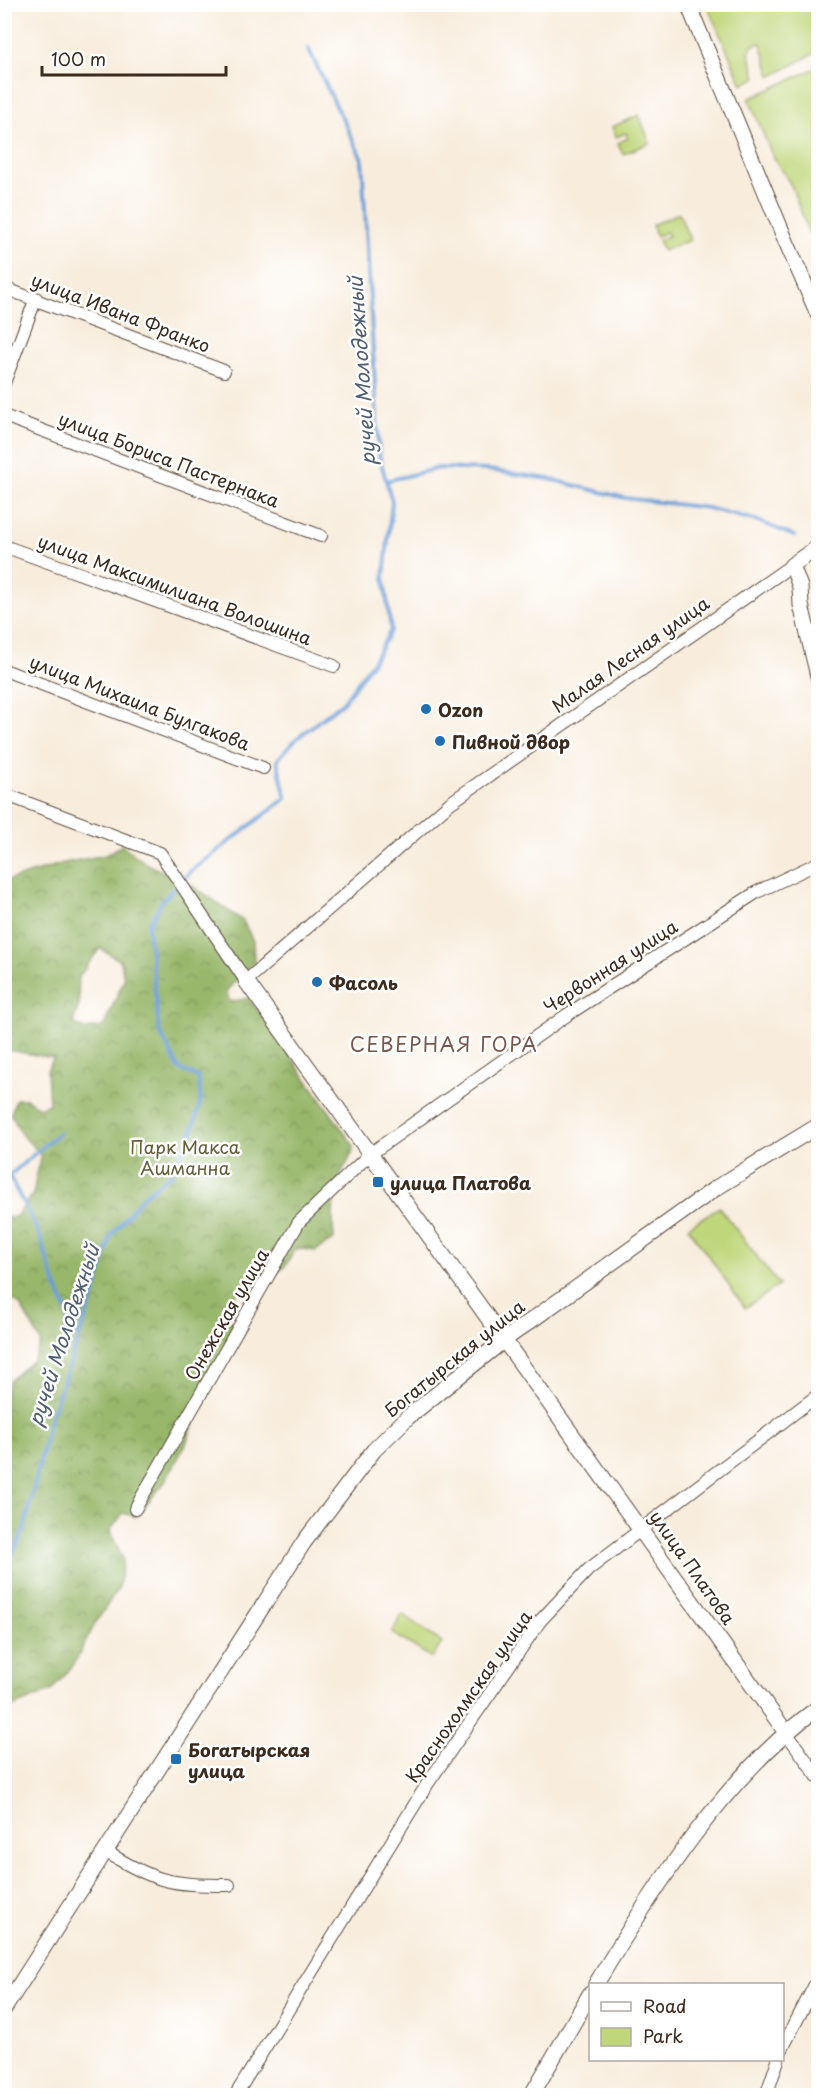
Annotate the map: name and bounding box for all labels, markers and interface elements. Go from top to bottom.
scale bar [42,39,226,77]
text: 100 m [51,45,106,72]
street label: улица Ивана Франко [28,265,214,359]
water label: ручей Молодежный [339,273,383,467]
street label: улица Бориса Пастернака [55,404,284,514]
street label: улица Максимилиана Волошина [34,527,316,651]
street label: Малая Лесная улица [546,589,715,719]
street label: улица Михаила Булгакова [26,647,255,757]
place label: Ozon [438,696,483,723]
marker: Ozon [419,702,433,716]
place label: Пивной двор [452,728,570,755]
marker: Пивной двор [433,734,447,748]
street label: Червонная улица [538,912,683,1020]
place label: Фасоль [329,969,398,996]
marker: Фасоль [310,975,324,989]
district label: СЕВЕРНАЯ ГОРА [350,1029,538,1059]
park label: Парк Макса Ашманна [130,1133,241,1181]
place label: улица Платова [390,1169,531,1196]
marker: улица Платова [371,1175,385,1189]
water label: ручей Молодежный [19,1238,107,1430]
street label: Онежская улица [177,1242,275,1385]
street label: Богатырская улица [378,1292,531,1423]
street label: улица Платова [644,1504,743,1630]
street label: Краснохолмская улица [398,1604,538,1788]
place label: Богатырская улица [188,1736,310,1784]
marker: Богатырская улица [169,1752,183,1766]
legend [589,1983,784,2061]
text: Road [643,1992,687,2019]
text: Park [643,2022,683,2049]

